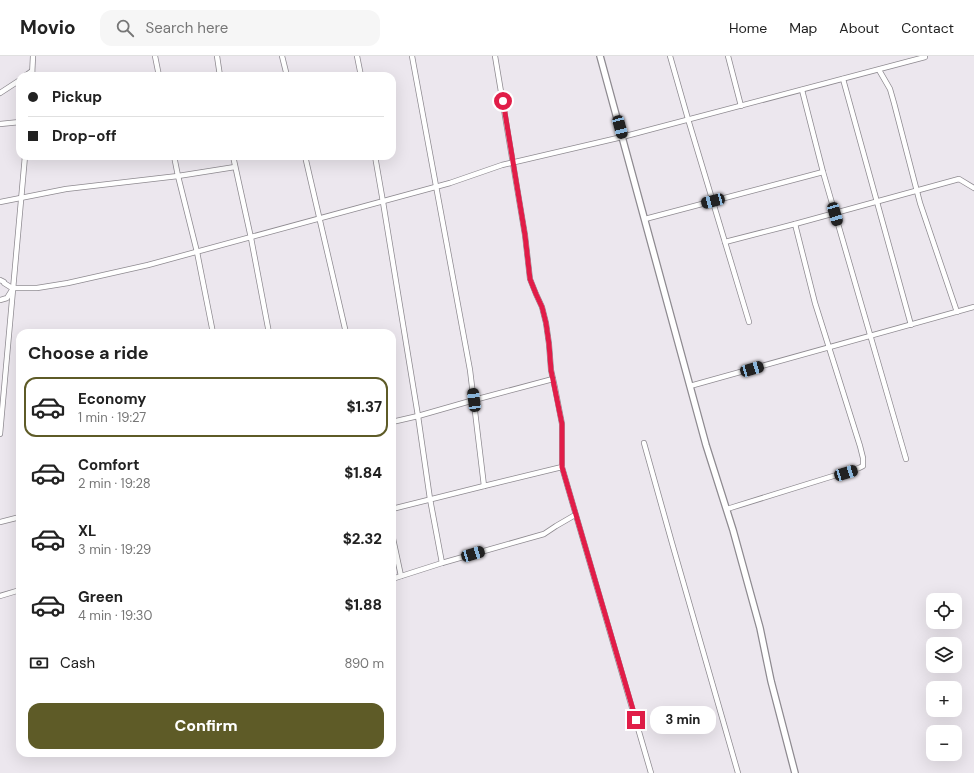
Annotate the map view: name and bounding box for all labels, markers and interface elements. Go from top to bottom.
search box [100,10,380,46]
text: Movio [20,15,76,40]
icon: search [114,17,136,39]
text: Search here [146,18,228,38]
text: Home [729,19,767,37]
text: Map [789,19,817,37]
text: About [839,19,879,37]
text: Contact [901,19,954,37]
text: Pickup [52,87,102,107]
route start [494,92,512,110]
car [611,114,629,140]
text: Drop-off [52,126,117,146]
car [700,192,726,210]
car [826,201,844,227]
text: Choose a ride [28,341,149,365]
car [739,360,765,378]
car [467,387,481,413]
icon: car [30,389,66,425]
text: Economy [78,389,146,409]
text: $1.37 [346,397,382,417]
text: 1 min · 19:27 [78,409,146,426]
icon: car [30,455,66,491]
text: Comfort [78,455,139,475]
text: $1.84 [344,463,382,483]
car [833,464,859,482]
text: 2 min · 19:28 [78,475,151,492]
icon: car [30,521,66,557]
text: XL [78,521,96,541]
text: $2.32 [343,529,382,549]
text: 3 min · 19:29 [78,541,151,558]
car [460,545,486,563]
icon: car [30,587,66,623]
text: Green [78,587,123,607]
map controls [926,593,962,761]
button: locate [926,593,962,629]
text: $1.88 [344,595,382,615]
text: 4 min · 19:30 [78,607,152,624]
button: layers [926,637,962,673]
icon: cash [28,652,50,674]
text: Cash [60,653,95,673]
text: 890 m [344,655,384,672]
button: + [926,681,962,717]
button: Confirm [28,703,384,749]
callout: 3 min [650,706,716,734]
route end [627,711,645,729]
text: 3 min [666,711,700,728]
button: − [926,725,962,761]

